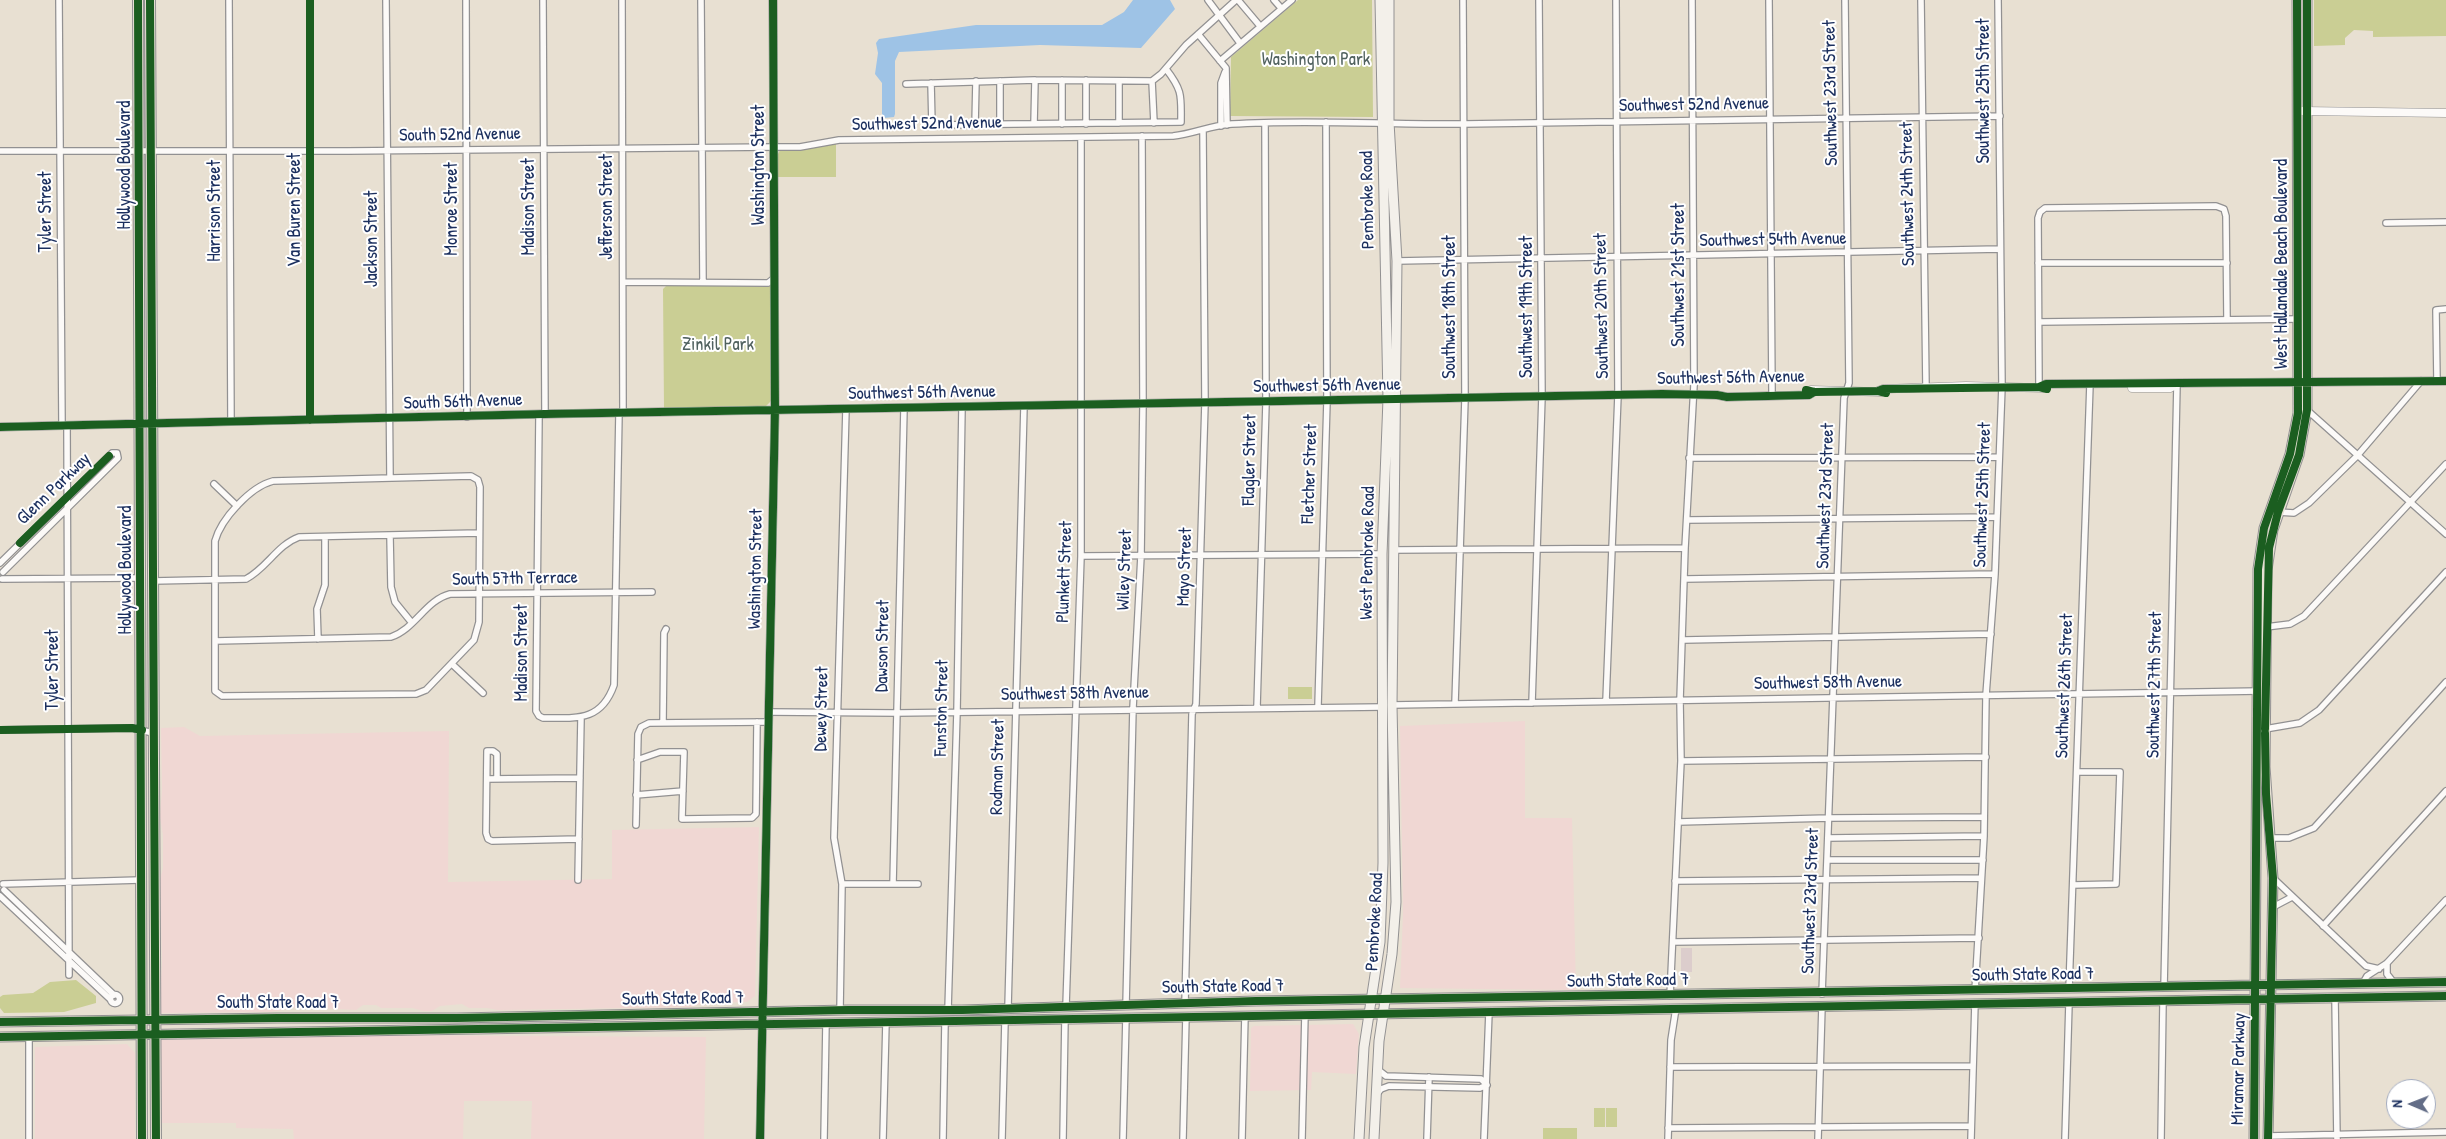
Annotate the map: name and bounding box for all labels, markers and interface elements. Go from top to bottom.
street label: Southwest 25th Street [1973,18,1995,164]
street label: Southwest 23rd Street [1819,20,1843,166]
park label: Washington Park [1262,49,1370,71]
street label: Southwest 52nd Avenue [1619,93,1769,117]
street label: Hollywood Boulevard [114,101,136,229]
street label: Washington Street [748,105,770,225]
street label: Southwest 52nd Avenue [852,112,1002,136]
street label: Southwest 24th Street [1896,122,1920,266]
street label: South 52nd Avenue [399,123,521,147]
street label: Pembroke Road [1356,151,1380,249]
street label: Van Buren Street [284,153,306,267]
street label: Jefferson Street [596,154,618,260]
street label: Madison Street [518,158,540,256]
street label: West Hallandale Beach Boulevard [2271,159,2293,369]
street label: Harrison Street [204,160,226,262]
street label: Monroe Street [441,162,463,256]
street label: Tyler Street [35,172,57,252]
street label: Jackson Street [361,191,383,287]
street label: Southwest 21st Street [1668,203,1690,347]
street label: Southwest 54th Avenue [1699,228,1847,252]
street label: Southwest 20th Street [1590,233,1614,379]
street label: Southwest 18th Street [1439,235,1461,379]
street label: Southwest 19th Street [1516,236,1538,378]
park label: Zinkil Park [682,334,754,356]
street label: Southwest 56th Avenue [1657,366,1805,390]
street label: Southwest 56th Avenue [1253,374,1401,398]
street label: Southwest 56th Avenue [848,381,996,405]
street label: South 56th Avenue [403,389,523,415]
street label: Flagler Street [1238,414,1262,506]
street label: Southwest 25th Street [1970,422,1996,568]
street label: Southwest 23rd Street [1813,423,1839,569]
street label: Fletcher Street [1297,424,1323,524]
street label: Glenn Parkway [13,449,95,529]
street label: West Pembroke Road [1356,486,1380,620]
street label: Hollywood Boulevard [115,506,137,634]
street label: Washington Street [744,509,768,629]
street label: Plunkett Street [1052,521,1078,623]
street label: Mayo Street [1173,527,1197,607]
street label: Wiley Street [1113,529,1137,611]
street label: South 57th Terrace [452,567,578,591]
street label: Dawson Street [871,600,895,692]
street label: Madison Street [511,604,533,702]
street label: Southwest 27th Street [2143,612,2167,758]
street label: Southwest 26th Street [2052,613,2078,759]
street label: Tyler Street [42,630,64,710]
street label: Funston Street [930,659,954,757]
street label: Dewey Street [810,666,834,752]
street label: Southwest 58th Avenue [1754,671,1902,695]
street label: Southwest 58th Avenue [1001,682,1149,706]
street label: Rodman Street [986,719,1010,815]
street label: Southwest 23rd Street [1798,828,1824,974]
street label: Pembroke Road [1362,873,1388,971]
street label: South State Road 7 [1972,963,2094,987]
street label: South State Road 7 [1567,969,1689,993]
street label: South State Road 7 [1162,975,1284,999]
street label: South State Road 7 [622,987,744,1011]
street label: South State Road 7 [217,992,339,1014]
street label: Miramar Parkway [2227,1013,2251,1125]
north arrow [2386,1079,2436,1129]
text: N [2387,1100,2406,1108]

